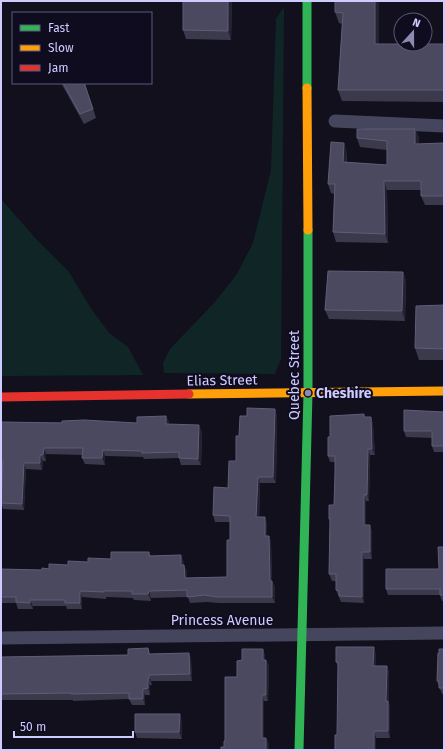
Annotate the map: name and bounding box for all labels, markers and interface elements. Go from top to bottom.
legend [12,12,152,84]
north arrow [393,12,433,52]
text: N [411,16,422,31]
text: Fast [48,21,70,35]
text: Slow [48,41,74,55]
text: Jam [48,61,68,75]
street label: Quebec Street [286,329,303,420]
street label: Elias Street [186,371,259,390]
place label: Cheshire [316,385,372,402]
marker: Cheshire [303,388,313,398]
street label: Princess Avenue [171,612,273,629]
scale bar [14,713,133,739]
text: 50 m [20,720,46,734]

